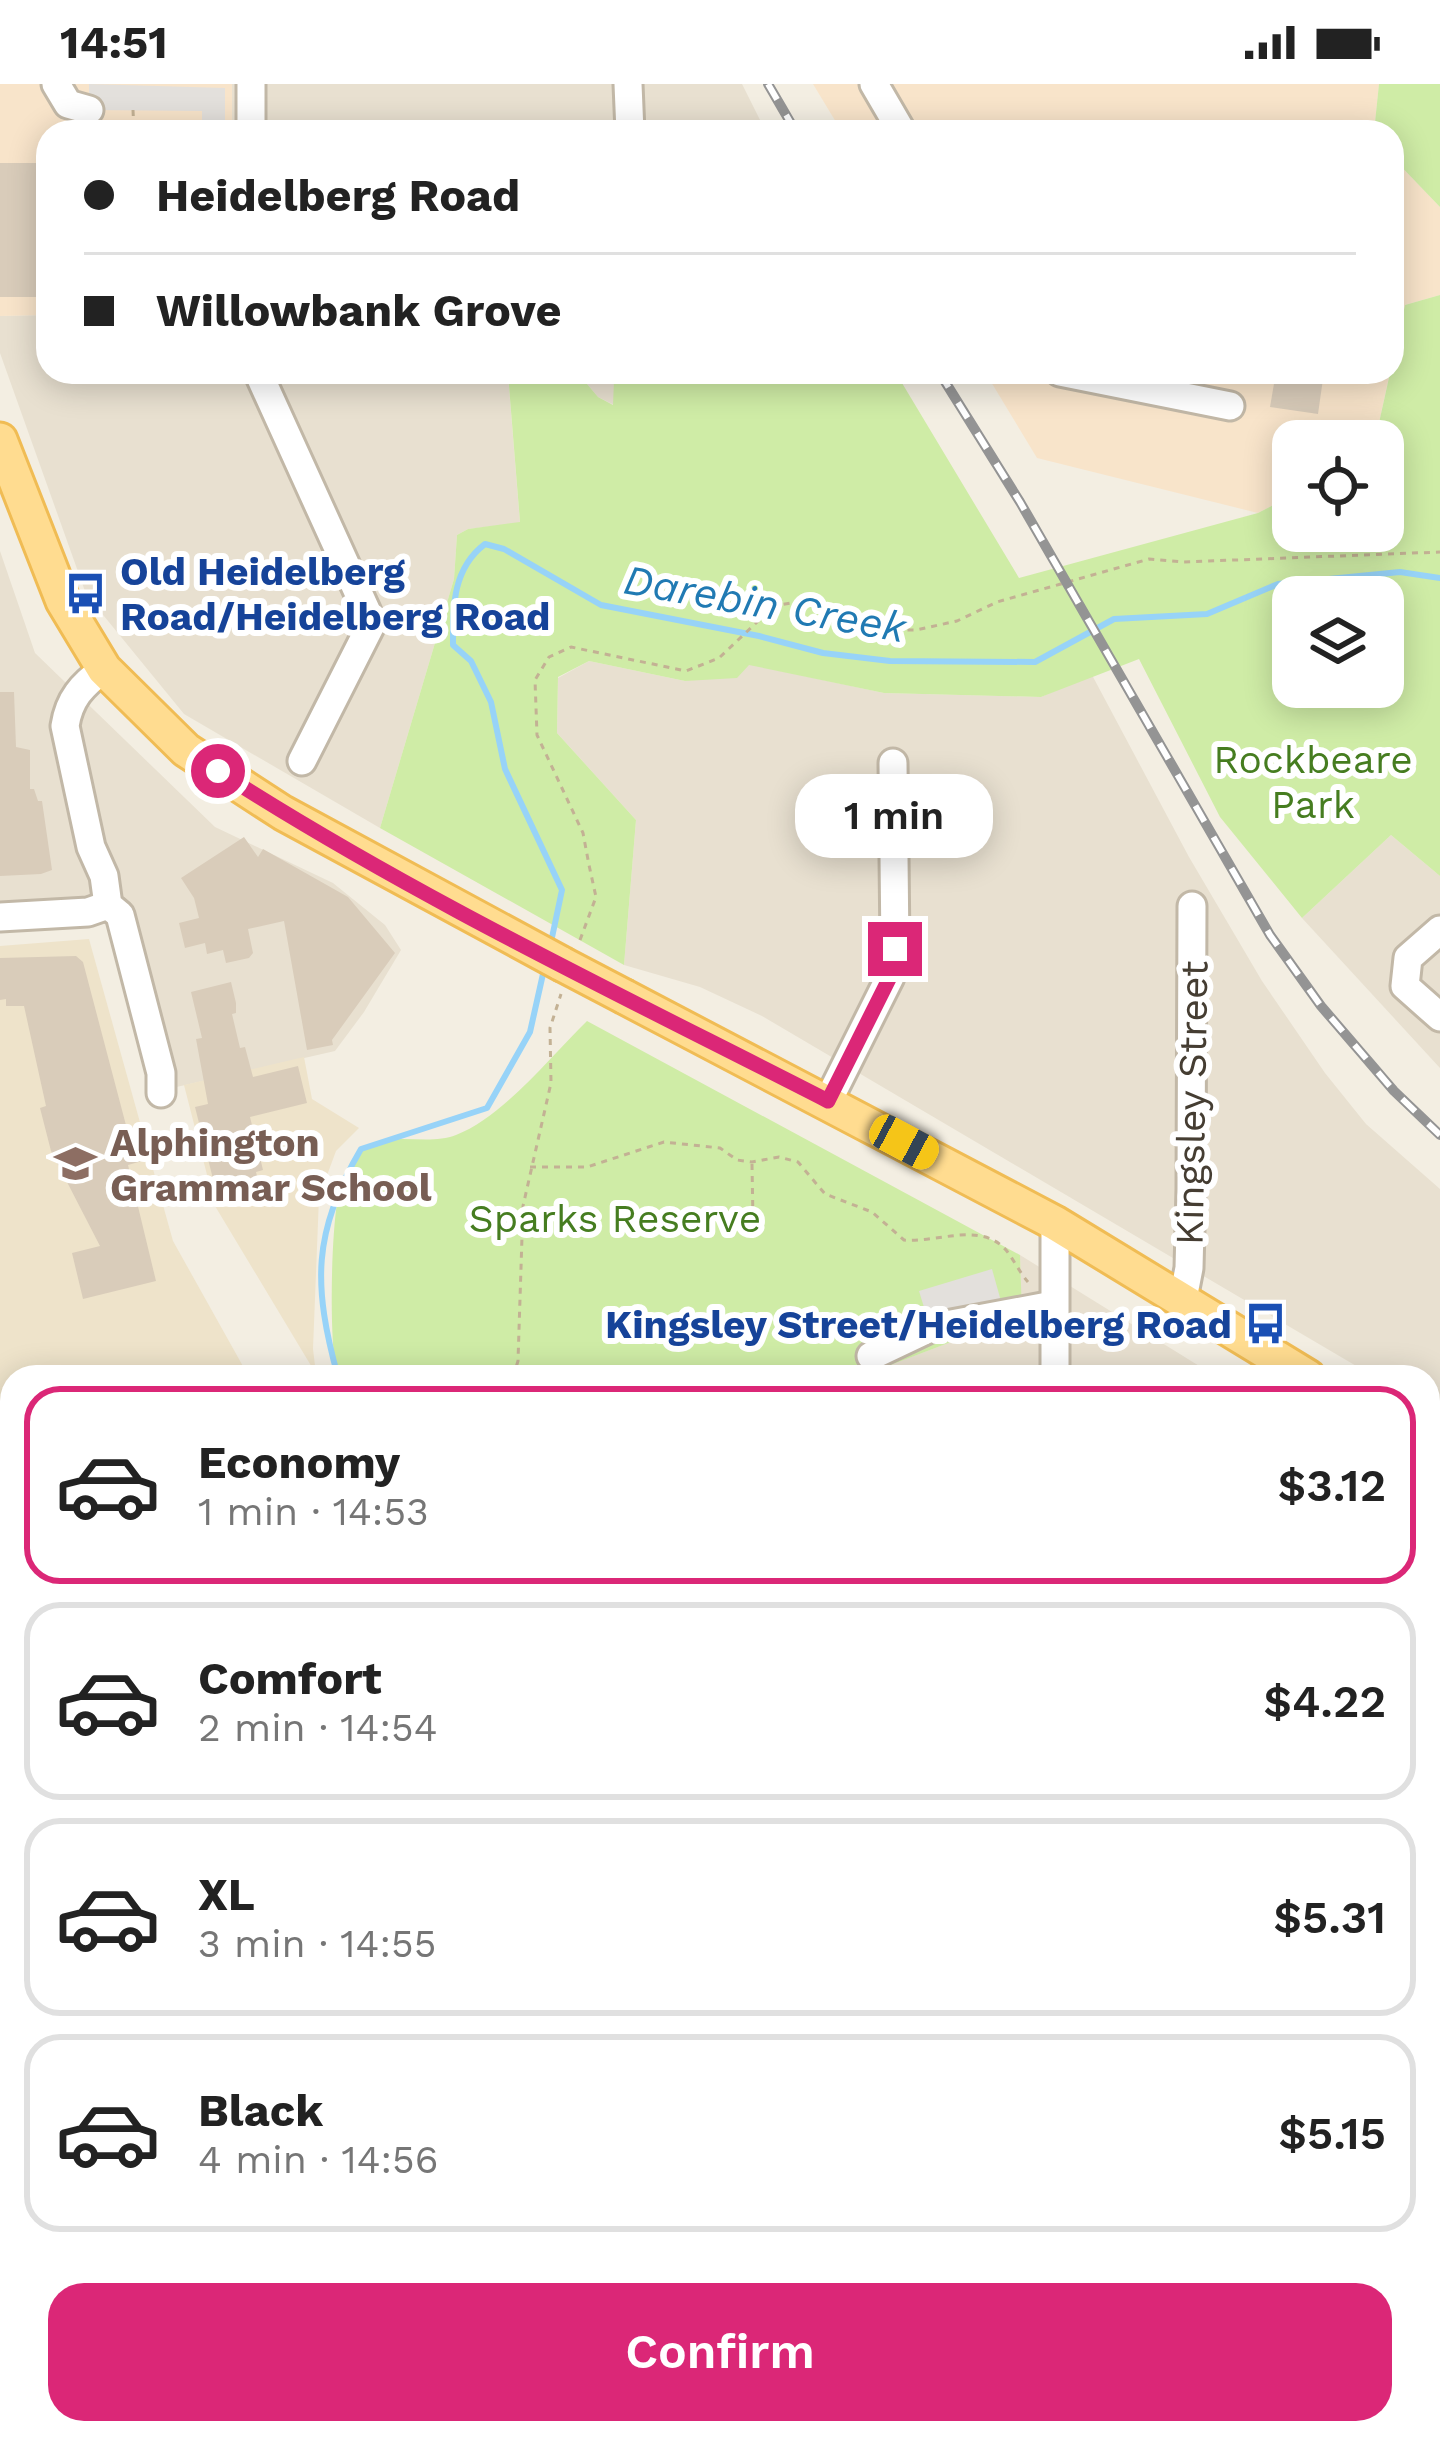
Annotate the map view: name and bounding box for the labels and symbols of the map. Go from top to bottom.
place label: Old Heidelberg Road/Heidelberg Road [120,549,551,639]
water label: Darebin Creek [620,555,911,653]
bus stop icon: Old Heidelberg Road/Heidelberg Road [63,570,109,616]
park label: Rockbeare Park [1213,737,1413,827]
route start [191,744,245,798]
callout: 1 min [796,775,994,859]
route end [868,922,922,976]
street label: Kingsley Street [1167,960,1216,1246]
car [864,1109,944,1175]
place label: Alphington Grammar School [110,1120,432,1210]
school or university icon: Alphington Grammar School [53,1141,99,1187]
park label: Sparks Reserve [469,1196,761,1241]
bus stop icon: Kingsley Street/Heidelberg Road [1243,1301,1289,1347]
place label: Kingsley Street/Heidelberg Road [605,1302,1232,1347]

